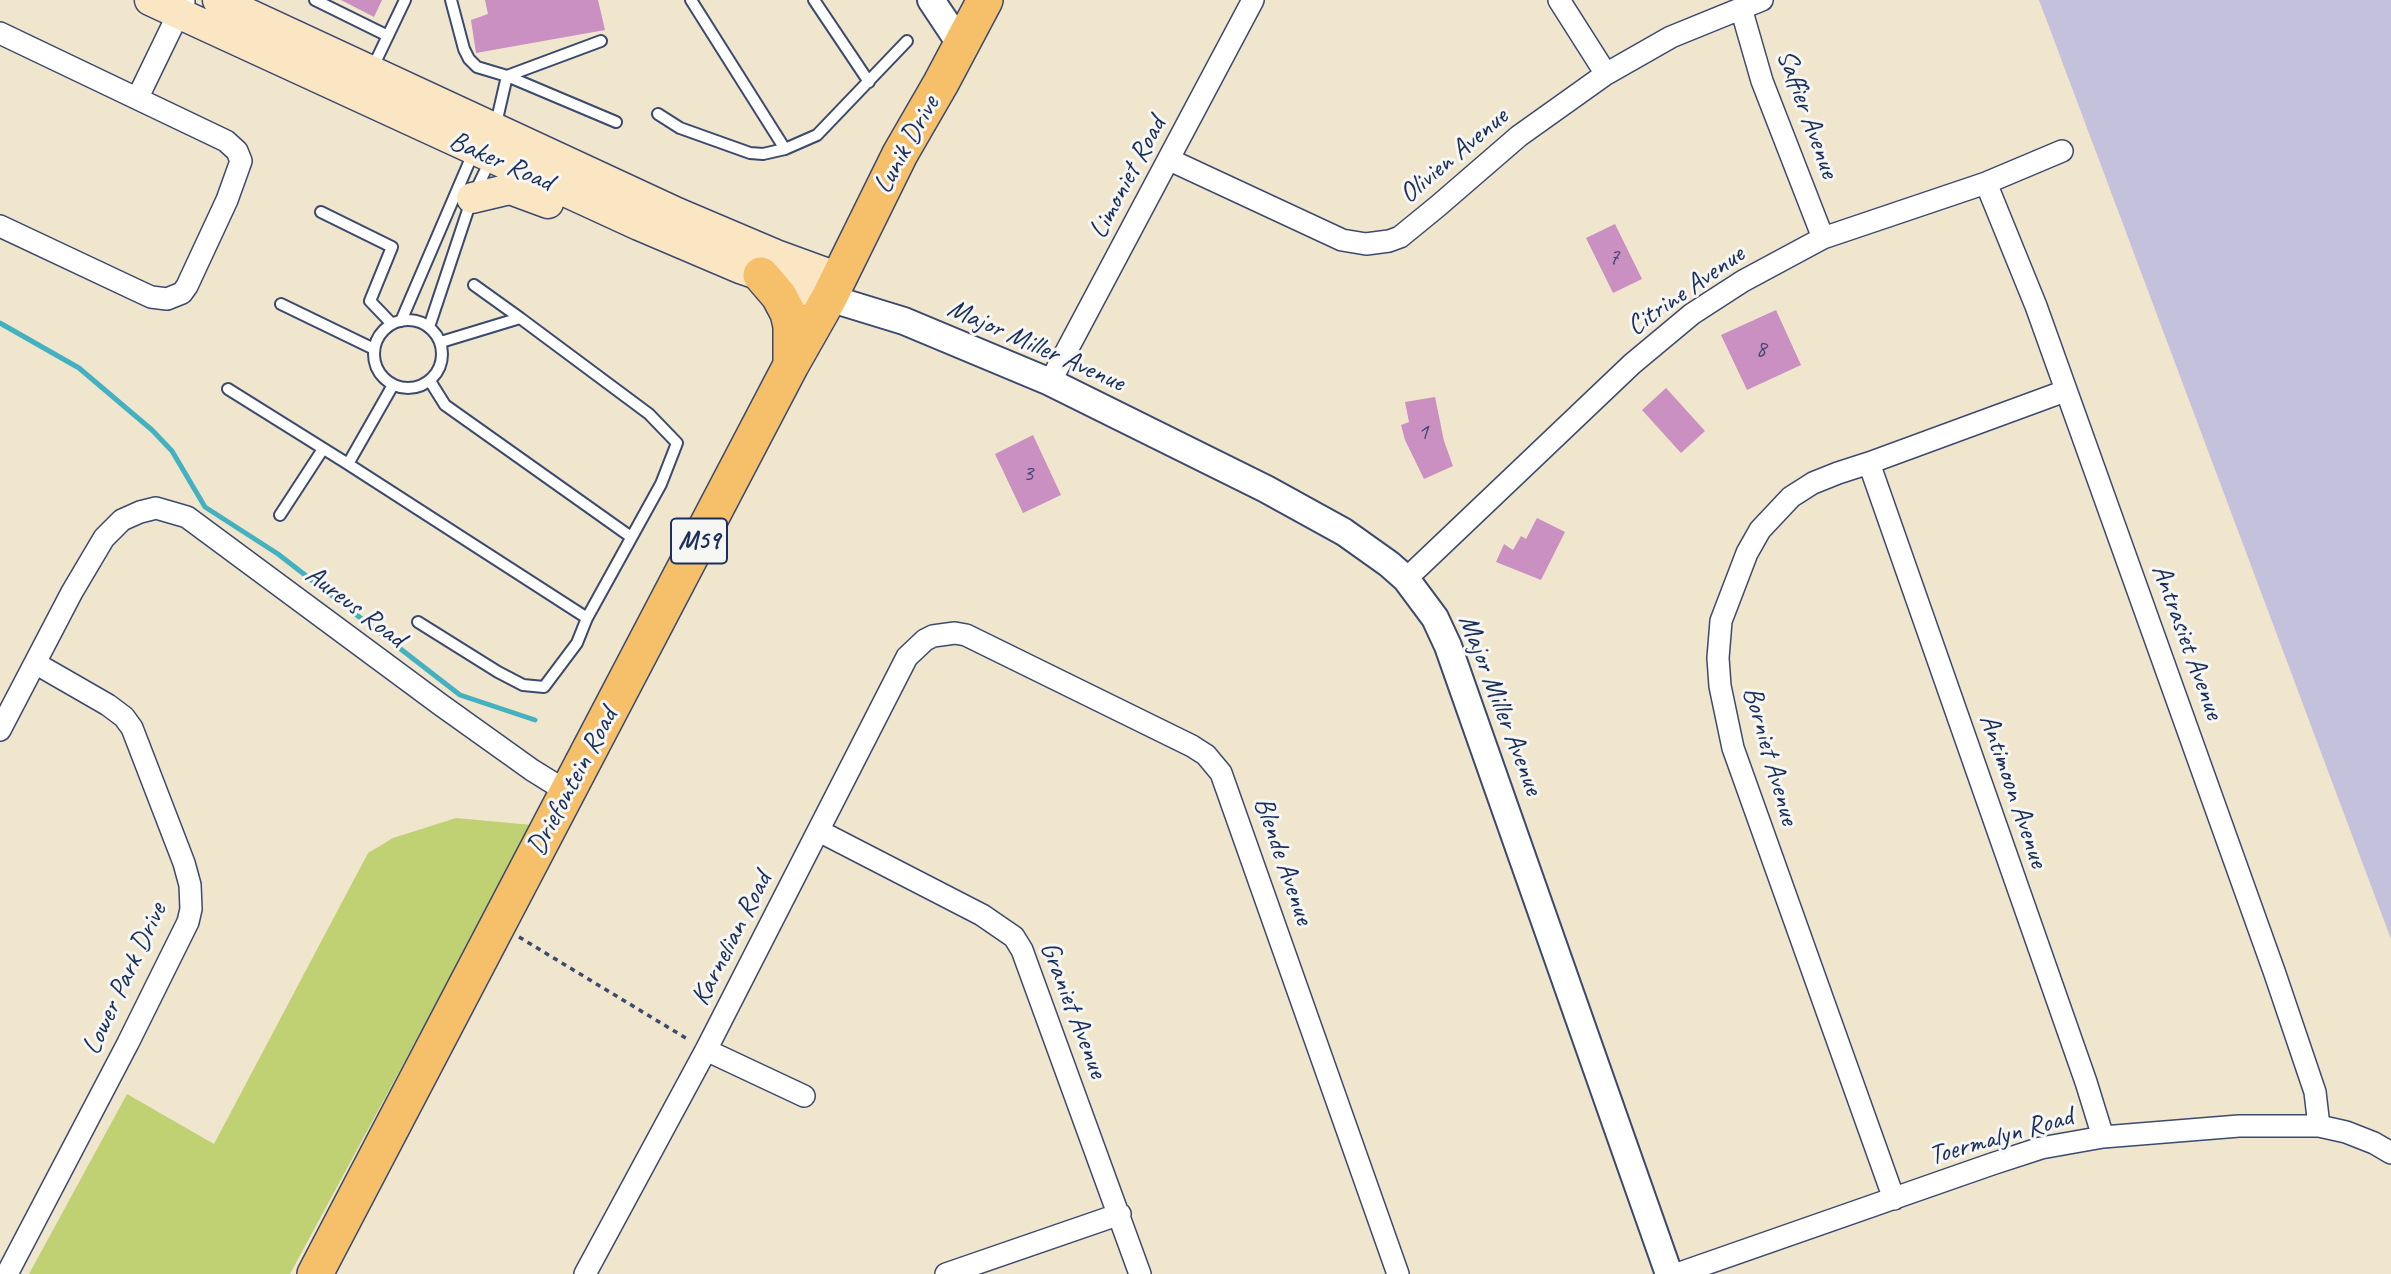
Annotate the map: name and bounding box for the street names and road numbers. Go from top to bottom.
street label: Saffier Avenue [1768,45,1846,183]
street label: Lunik Drive [867,90,947,200]
street label: Olivien Avenue [1393,101,1515,211]
street label: Limoniet Road [1082,111,1174,245]
street label: Baker Road [444,124,558,200]
street label: Citrine Avenue [1621,238,1751,344]
street label: Major Miller Avenue [942,292,1130,400]
road number: M59 [671,519,727,564]
street label: Aureus Road [298,558,412,656]
street label: Antrasiet Avenue [2143,560,2231,724]
street label: Major Miller Avenue [1450,610,1550,800]
street label: Borniet Avenue [1734,683,1806,829]
street label: Driefontein Road [520,703,626,861]
street label: Antimoon Avenue [1971,710,2055,872]
street label: Blende Avenue [1246,793,1320,929]
street label: Karnelian Road [684,867,780,1011]
street label: Lower Park Drive [75,898,175,1060]
street label: Graniet Avenue [1032,937,1114,1083]
street label: Toermalyn Road [1925,1100,2077,1174]

